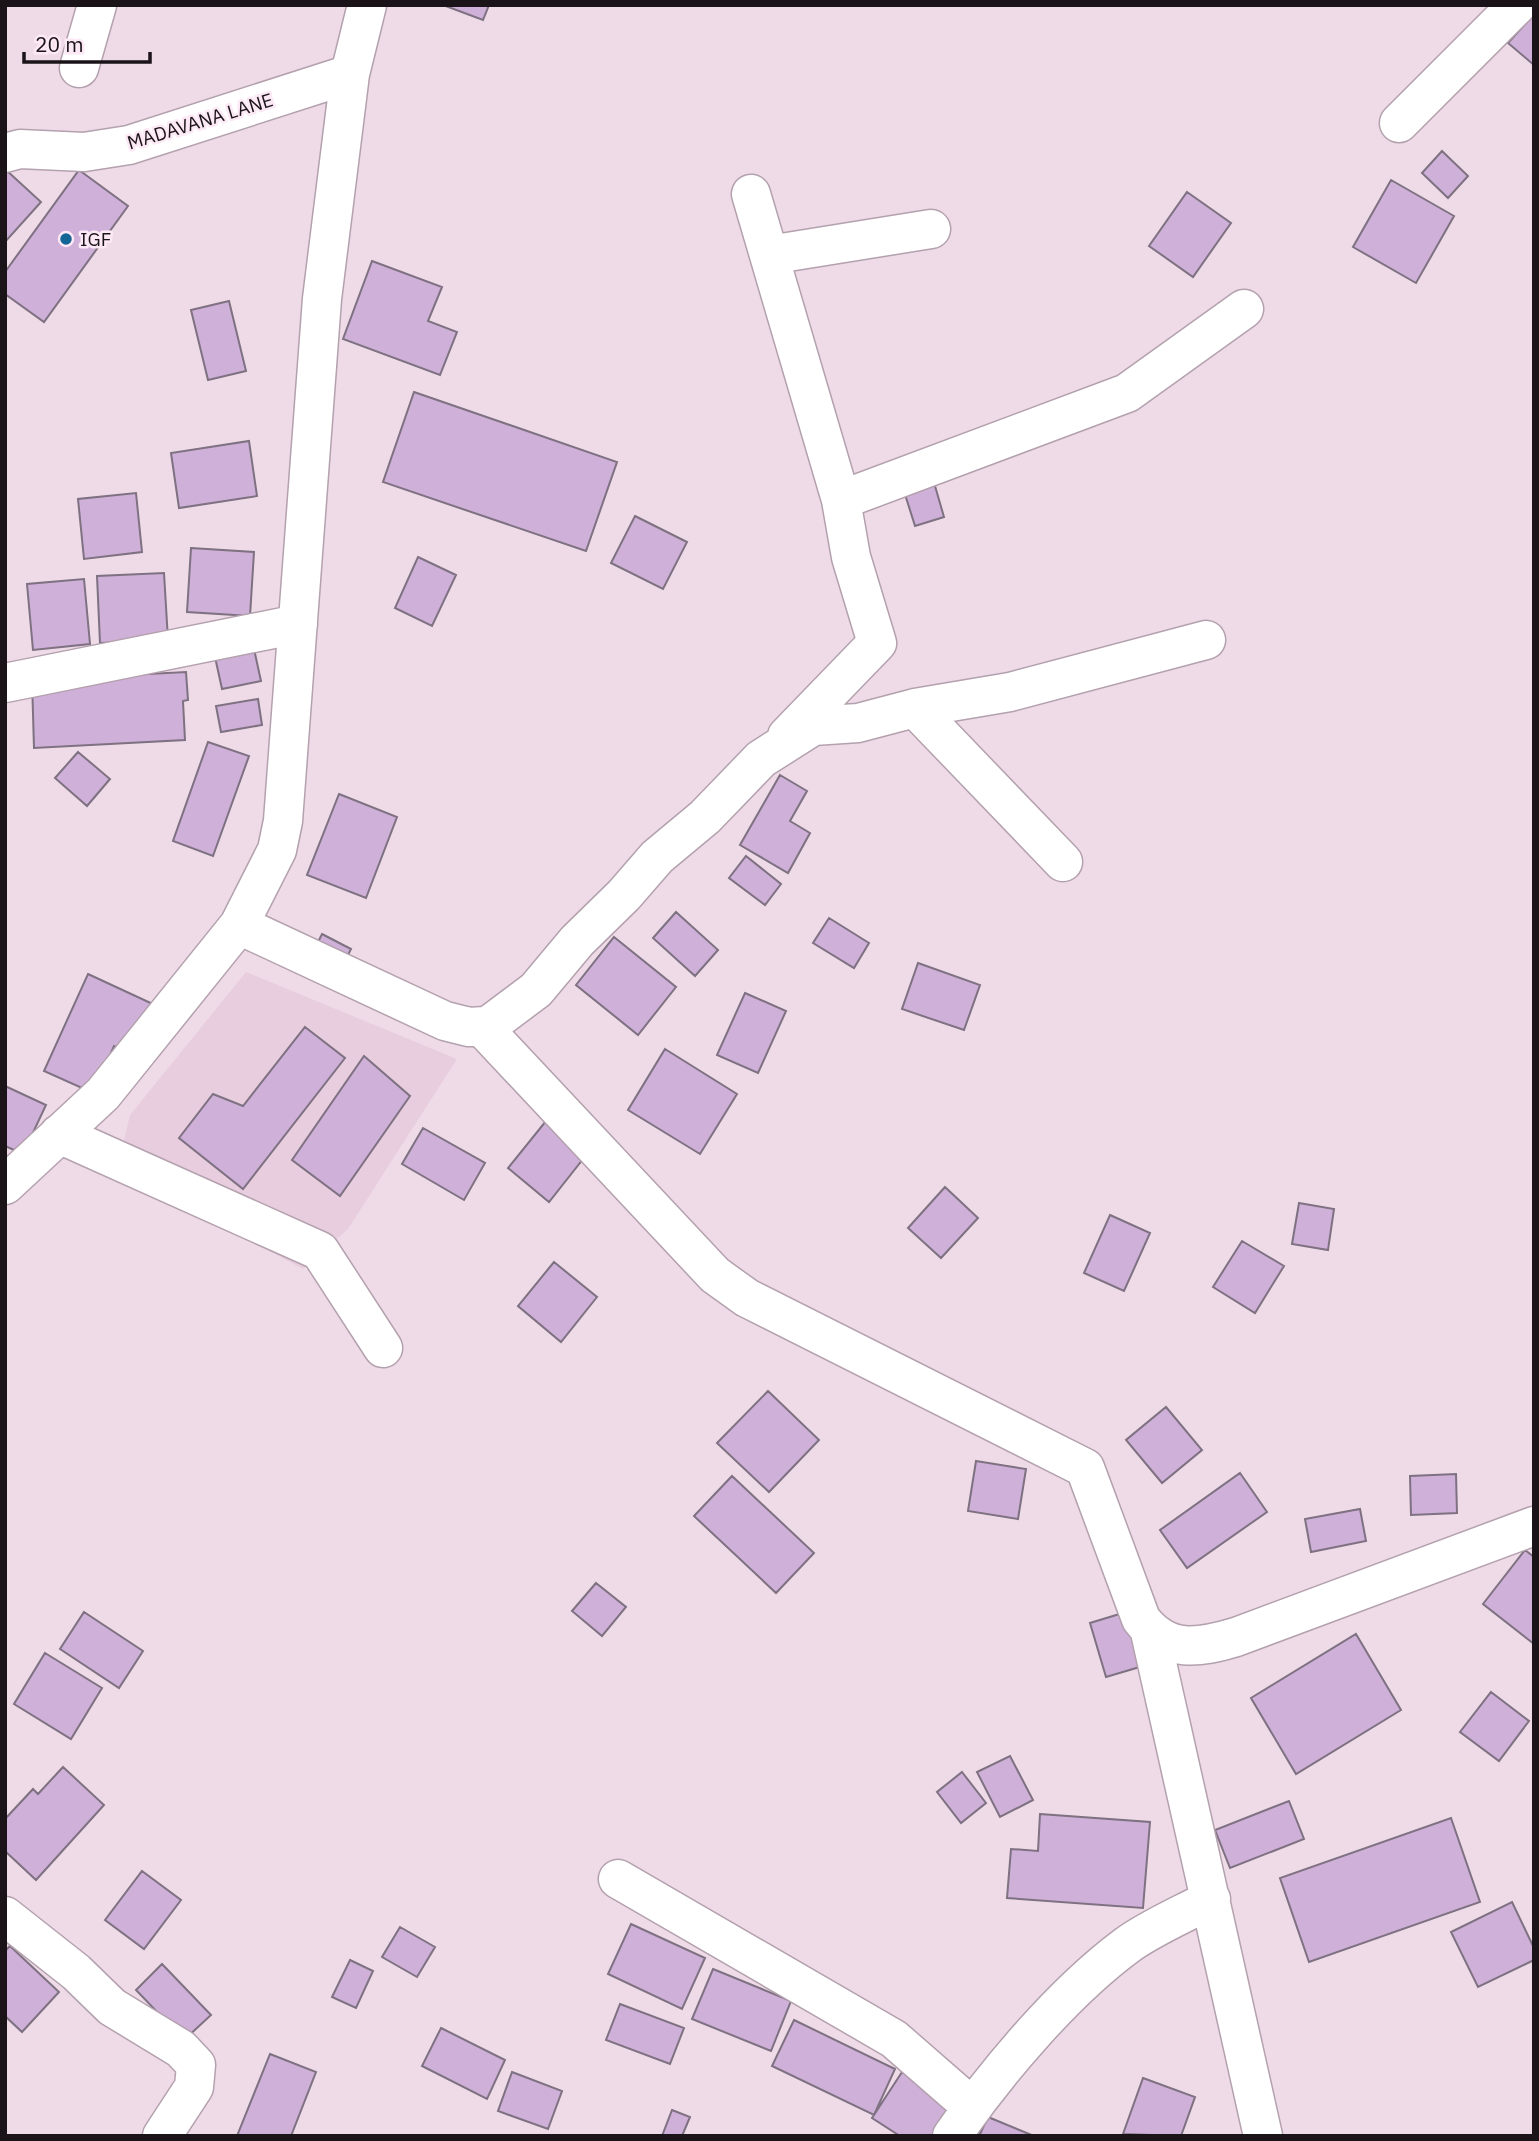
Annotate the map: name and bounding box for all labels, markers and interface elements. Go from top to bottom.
scale bar [24,21,150,65]
text: 20 m [35,30,84,58]
street label: MADAVANA LANE [124,87,276,155]
place label: IGF [80,227,111,251]
marker: IGF [58,231,74,247]

